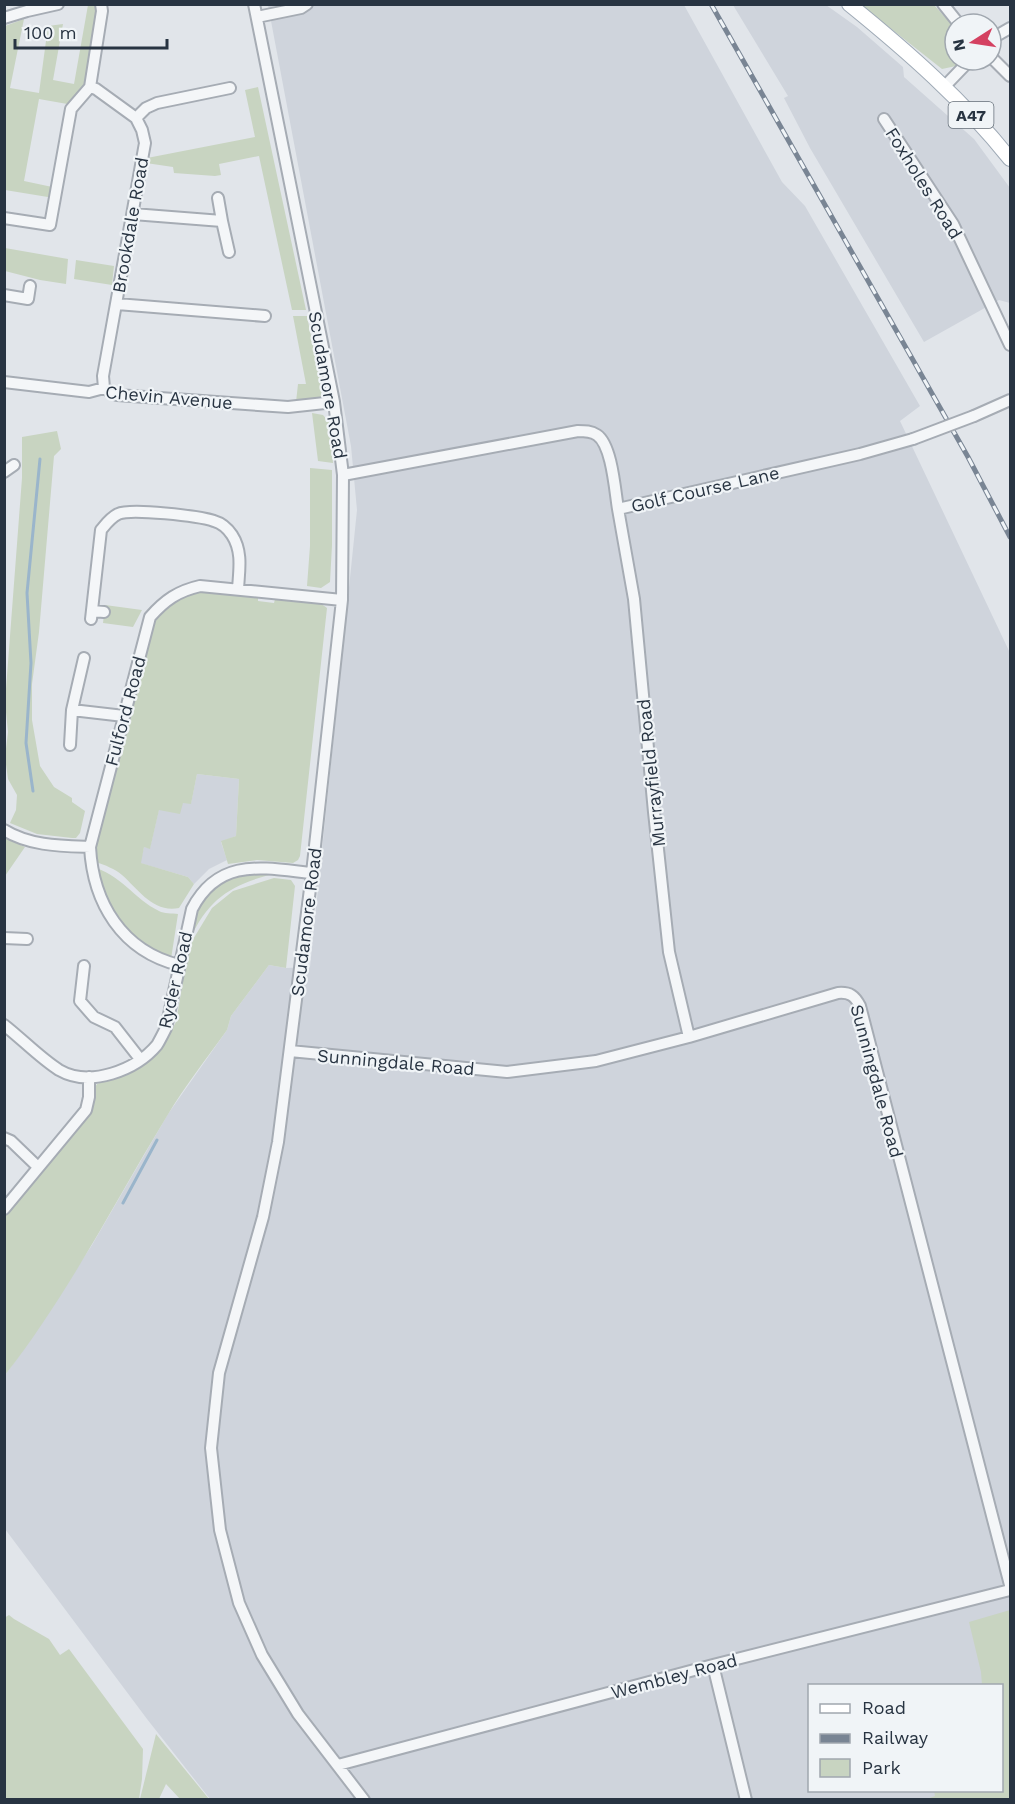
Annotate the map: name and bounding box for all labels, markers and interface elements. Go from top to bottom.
scale bar [15,12,166,50]
north arrow [943,12,1003,72]
text: 100 m [24,22,77,43]
text: N [948,37,969,53]
road number: A47 [948,102,994,128]
street label: Foxholes Road [881,123,967,243]
street label: Brookdale Road [108,155,152,295]
street label: Scudamore Road [305,309,351,461]
street label: Chevin Avenue [104,381,234,413]
street label: Golf Course Lane [629,462,781,516]
street label: Fulford Road [100,654,150,768]
street label: Murrayfield Road [633,698,669,848]
street label: Scudamore Road [286,846,326,998]
street label: Ryder Road [154,929,196,1031]
street label: Sunningdale Road [846,1002,908,1160]
street label: Sunningdale Road [316,1045,476,1079]
street label: Wembley Road [609,1649,739,1703]
legend [808,1684,1003,1792]
text: Road [862,1697,906,1718]
text: Railway [862,1727,929,1748]
text: Park [862,1757,901,1778]

